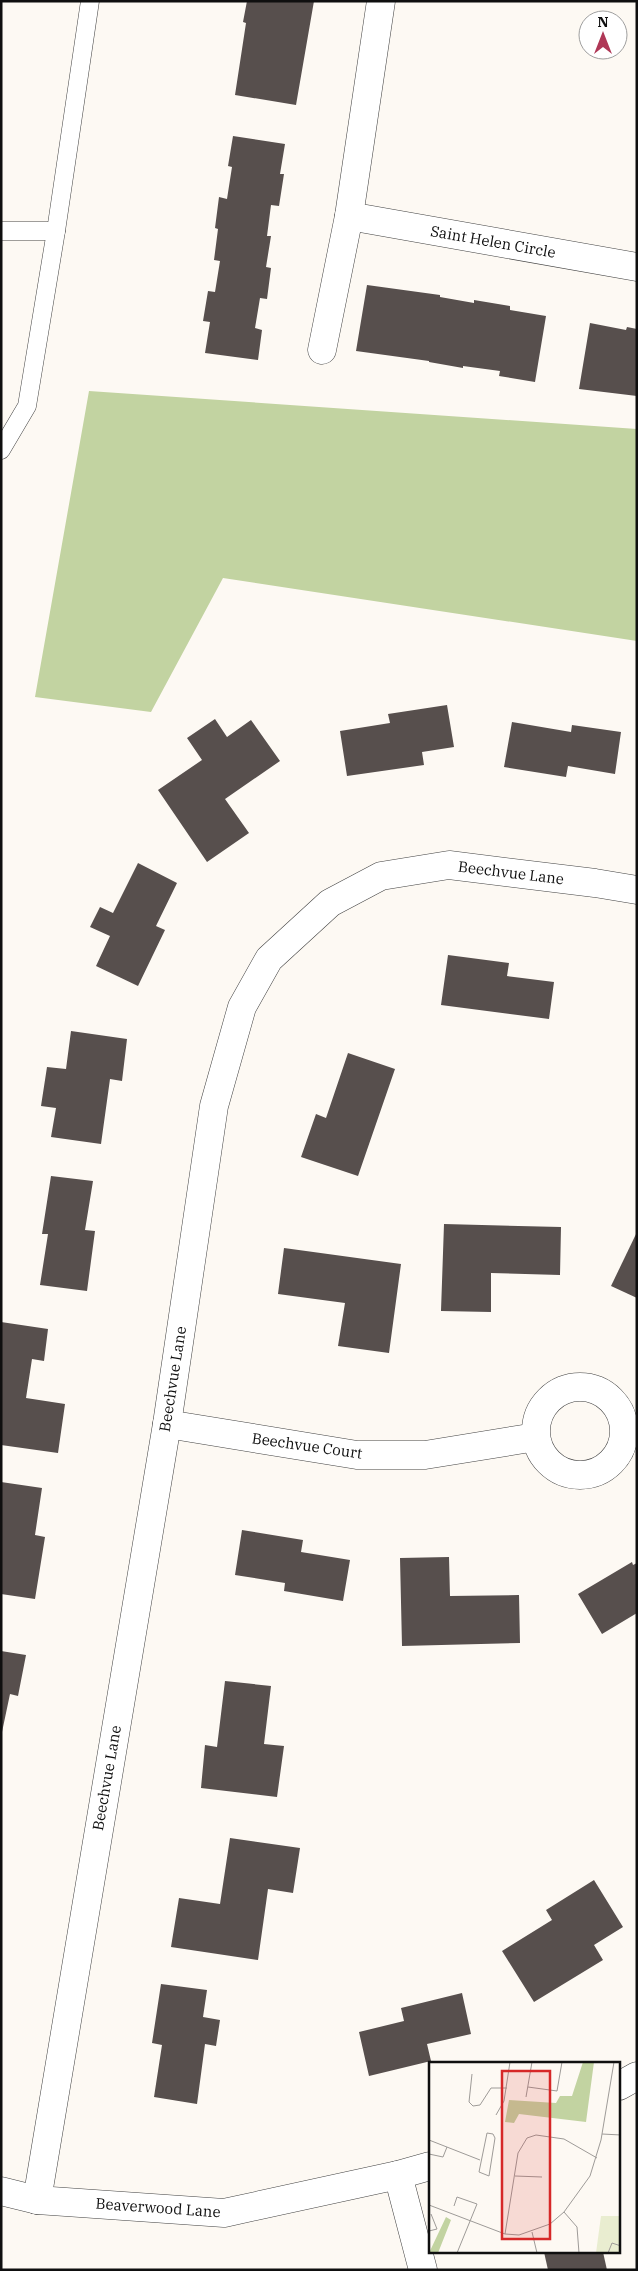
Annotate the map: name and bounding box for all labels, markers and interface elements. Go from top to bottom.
north arrow [578,10,628,60]
text: N [597,13,609,31]
street label: Saint Helen Circle [429,221,557,262]
street label: Beechvue Lane [457,857,565,888]
street label: Beechvue Lane [155,1325,190,1433]
street label: Beechvue Court [251,1428,363,1463]
street label: Beechvue Lane [88,1724,125,1832]
inset map [429,2062,620,2254]
street label: Beaverwood Lane [95,2194,221,2221]

